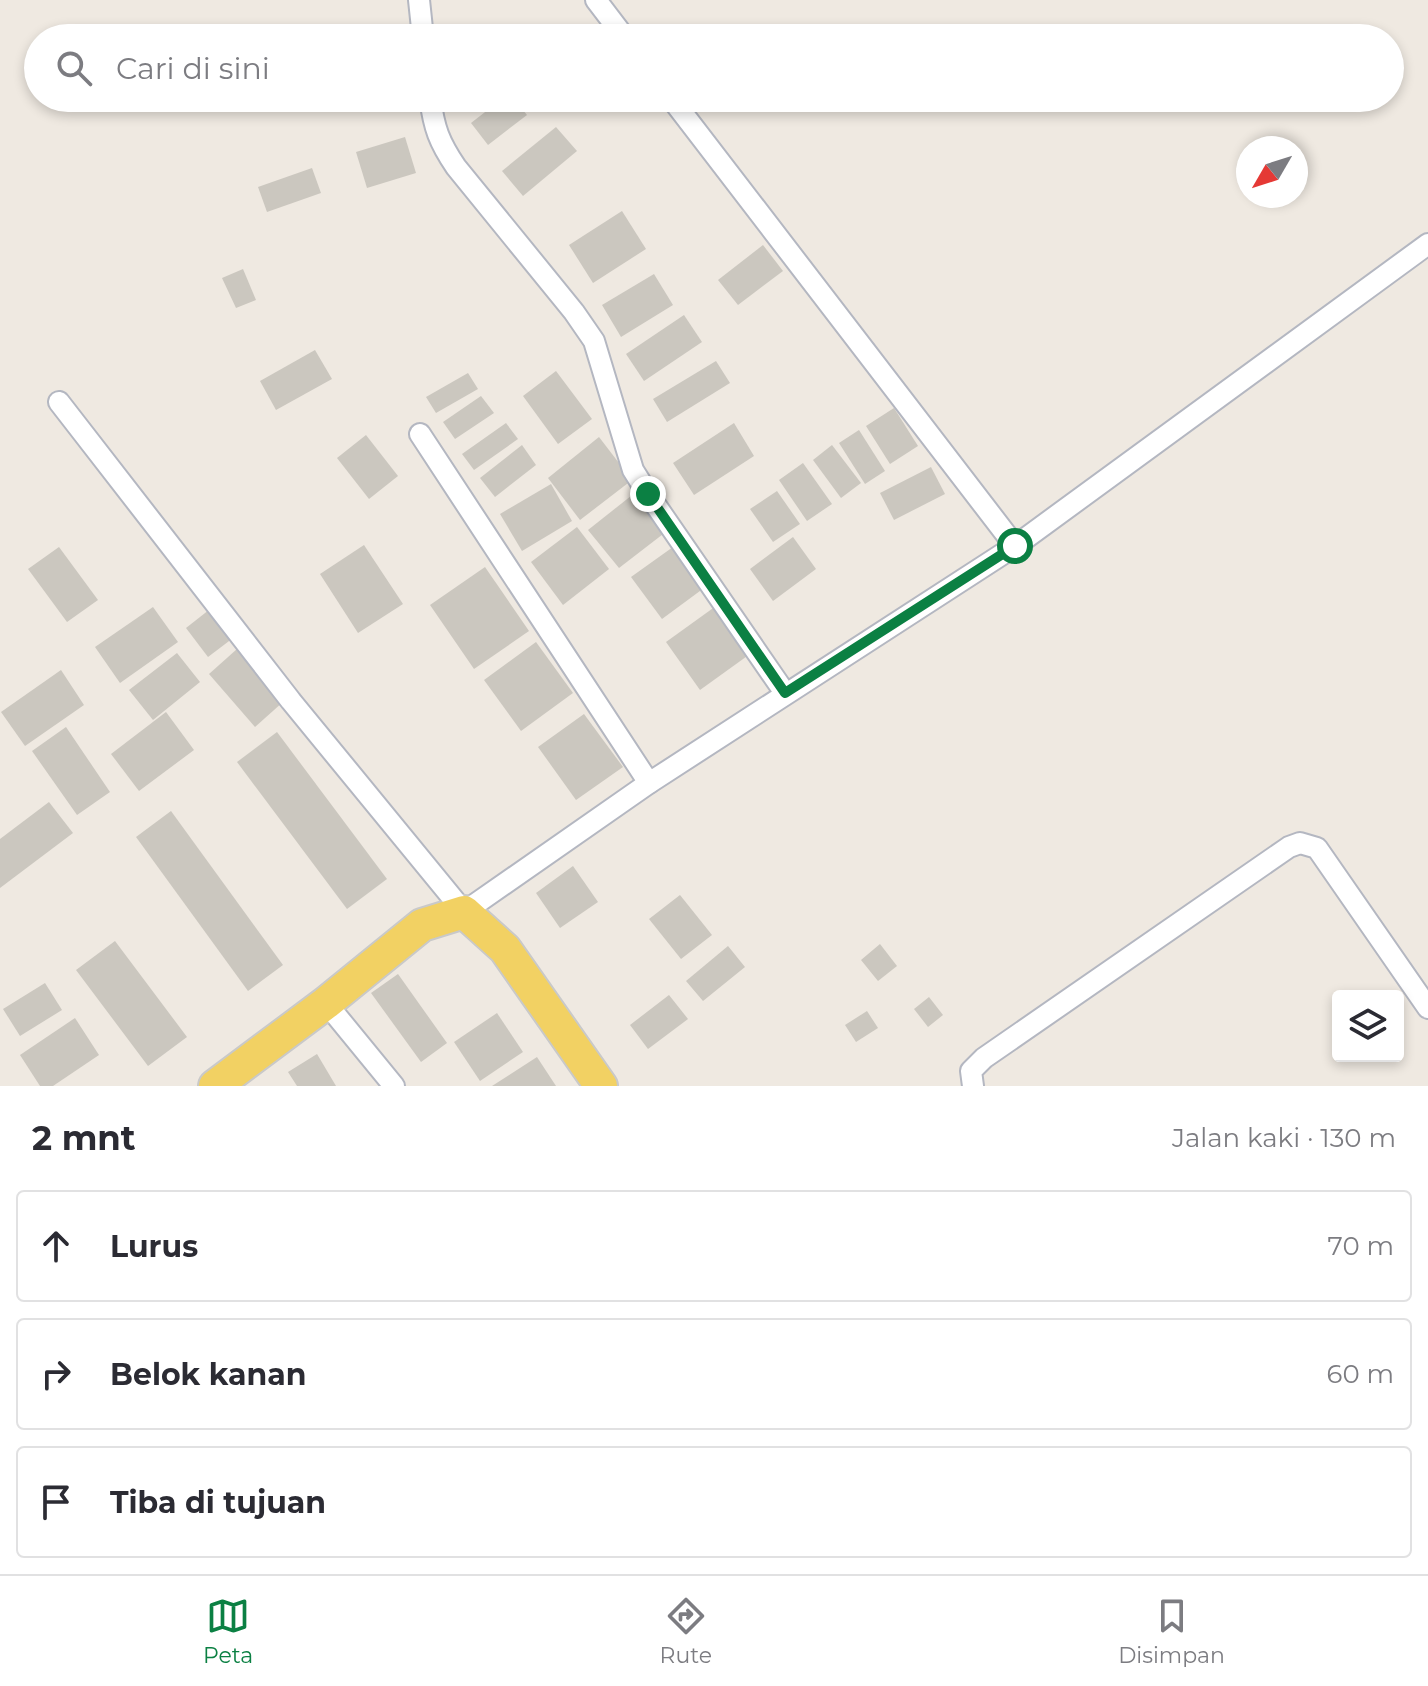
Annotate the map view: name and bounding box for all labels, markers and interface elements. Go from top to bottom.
search box [24,24,1404,112]
icon: search [52,46,96,90]
text: Cari di sini [116,50,270,87]
north arrow [1236,136,1308,208]
route end [630,476,666,512]
route start [997,528,1033,564]
map controls [1332,990,1404,1062]
button: layers [1332,990,1404,1062]
text: 2 mnt [32,1117,136,1159]
text: Jalan kaki · 130 m [1172,1122,1396,1154]
icon: ahead [34,1224,78,1268]
text: Lurus [110,1228,198,1265]
text: 70 m [1328,1230,1394,1262]
icon: right [34,1352,78,1396]
text: Belok kanan [110,1356,307,1393]
text: 60 m [1327,1358,1394,1390]
icon: arrive [34,1480,78,1524]
text: Tiba di tujuan [110,1484,326,1521]
tab: Peta [203,1594,253,1669]
tab: Rute [659,1594,712,1669]
tab: Disimpan [1118,1594,1225,1669]

